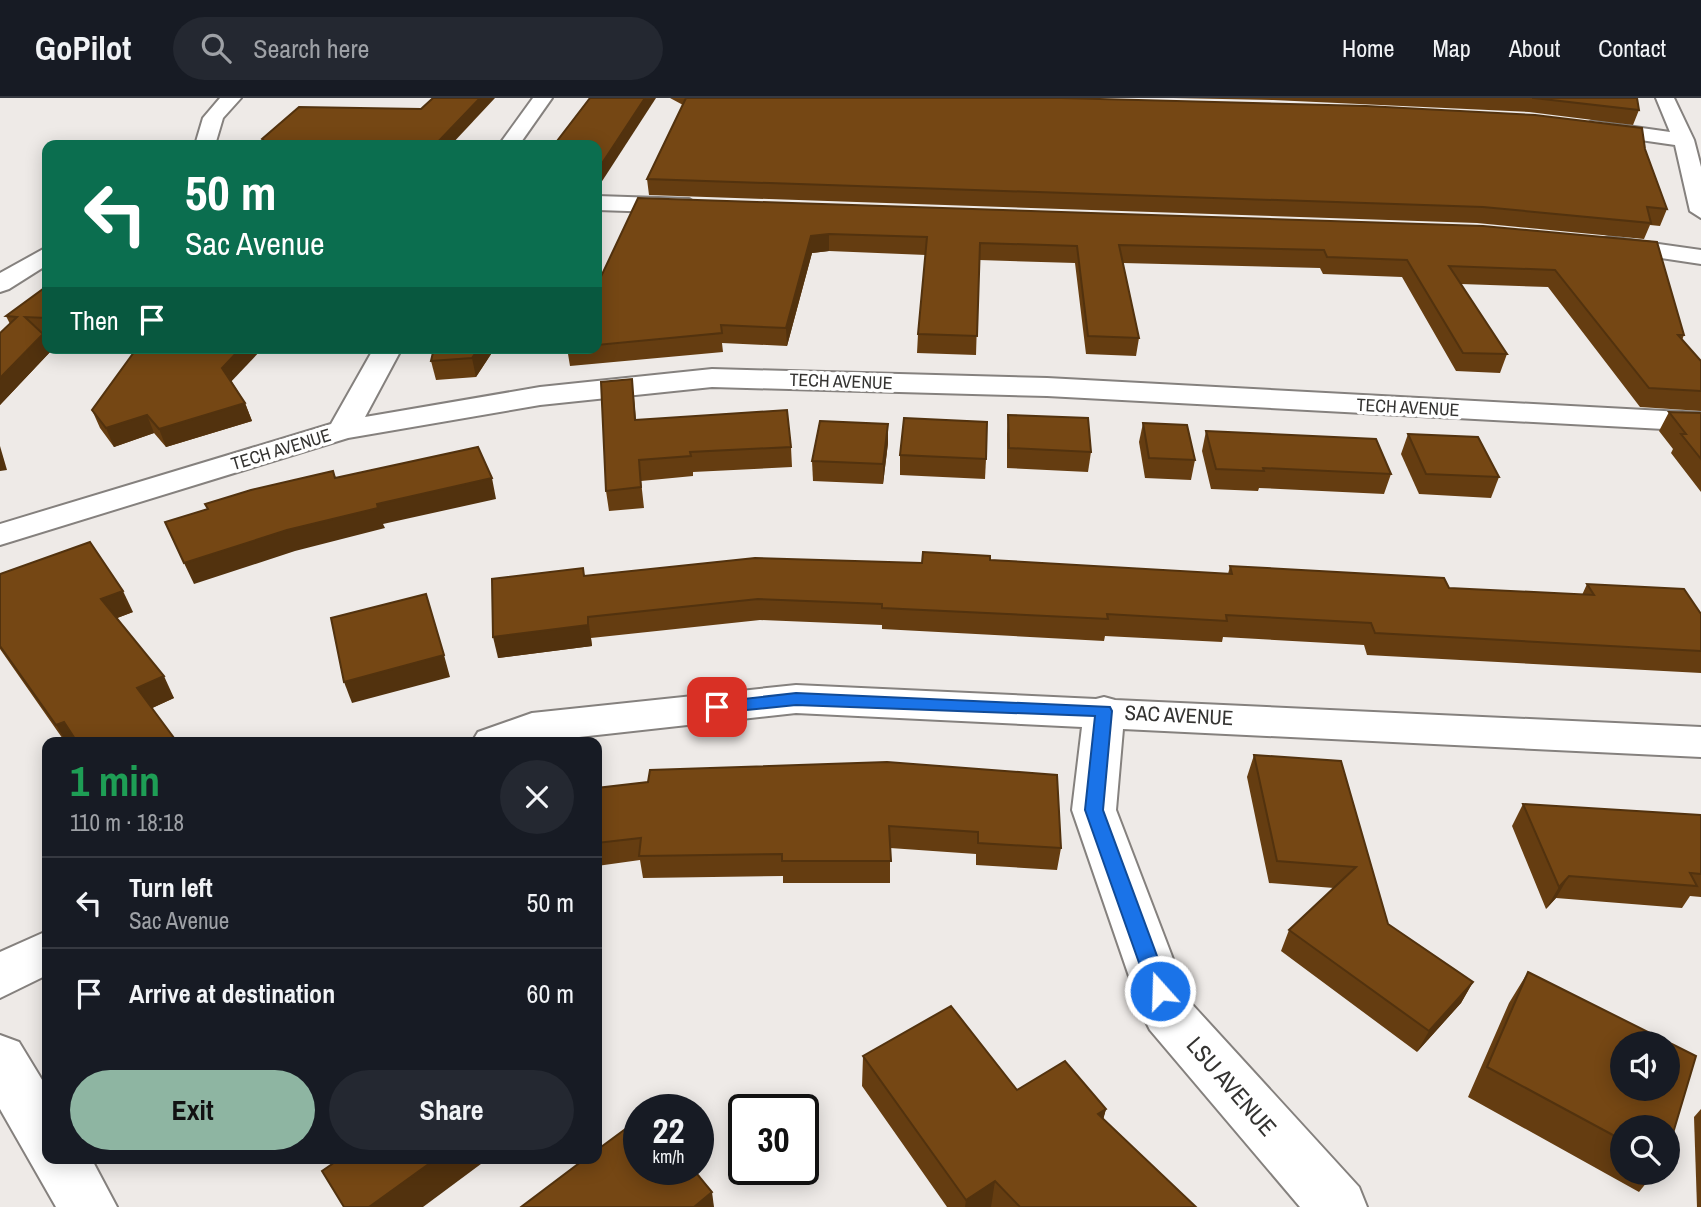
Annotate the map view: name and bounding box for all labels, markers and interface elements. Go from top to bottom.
search box [173,17,663,80]
text: GoPilot [35,26,131,70]
icon: search [197,29,235,67]
text: Search here [253,31,369,66]
text: Home [1342,32,1394,64]
text: Map [1432,32,1471,64]
text: About [1509,32,1560,64]
text: Contact [1598,32,1666,64]
text: 50 m [185,159,277,225]
icon: left [70,168,161,259]
text: Sac Avenue [185,222,325,265]
icon: arrive [133,301,171,339]
text: Then [70,303,119,338]
street label: TECH AVENUE [789,367,893,395]
street label: TECH AVENUE [1356,392,1460,422]
street label: TECH AVENUE [228,422,334,476]
pin [687,677,747,737]
icon: arrive [698,688,736,726]
street label: SAC AVENUE [1124,698,1234,732]
text: 1 min [70,753,160,809]
button: close [500,760,574,834]
text: 110 m · 18:18 [70,807,184,838]
text: Turn left [129,870,213,905]
icon: left [70,884,108,922]
text: 50 m [527,885,574,920]
text: Sac Avenue [129,905,229,936]
position arrow [1123,954,1197,1028]
icon: arrive [70,975,108,1013]
text: Arrive at destination [129,976,335,1011]
text: 60 m [527,976,574,1011]
street label: LSU AVENUE [1180,1029,1284,1143]
map controls [1610,1031,1680,1185]
button: sound [1610,1031,1680,1101]
button: Exit [70,1070,315,1150]
button: Share [329,1070,574,1150]
speed limit sign: 30 [728,1094,819,1185]
text: 22 [653,1107,684,1154]
button: search [1610,1115,1680,1185]
text: km/h [653,1144,685,1169]

